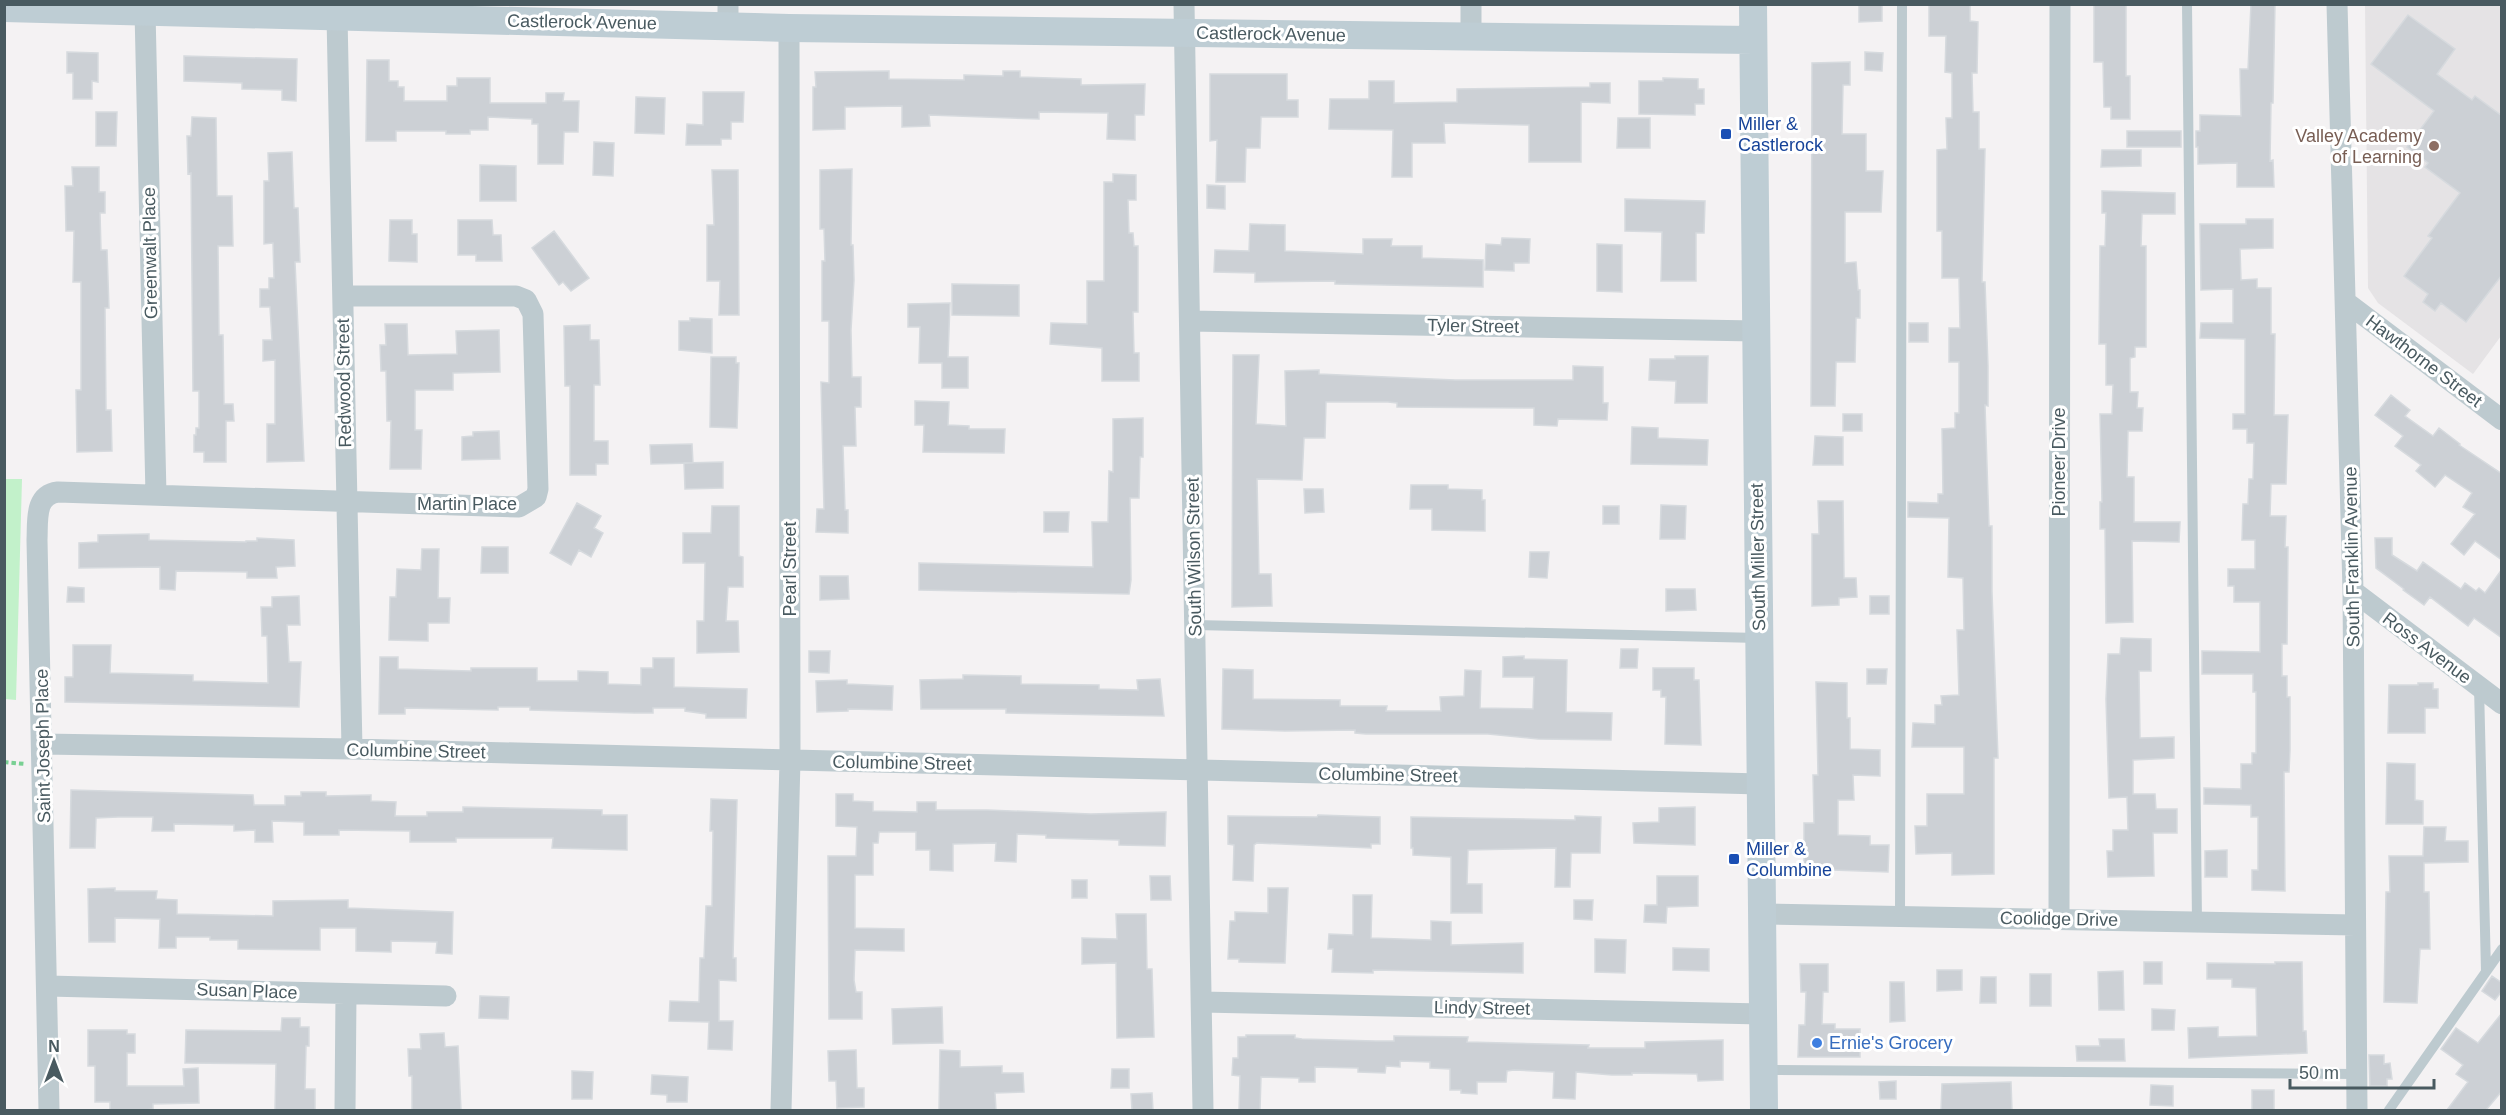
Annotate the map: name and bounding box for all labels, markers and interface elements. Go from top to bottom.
street label: Castlerock Avenue [507,11,657,33]
street label: Castlerock Avenue [1196,23,1346,45]
place label: Miller & Castlerock [1738,114,1824,155]
place label: Valley Academy of Learning [2295,126,2422,167]
marker: Miller & Castlerock [1719,127,1733,141]
marker: Valley Academy of Learning [2427,139,2441,153]
street label: Greenwalt Place [139,187,161,319]
street label: Hawthorne Street [2362,311,2486,411]
street label: Tyler Street [1427,315,1519,337]
street label: Redwood Street [333,318,355,448]
street label: Pioneer Drive [2049,407,2069,517]
street label: South Franklin Avenue [2340,466,2364,648]
street label: South Wilson Street [1183,477,1205,637]
street label: South Miller Street [1747,483,1769,631]
street label: Martin Place [417,494,517,514]
street label: Pearl Street [780,521,800,617]
street label: Ross Avenue [2379,608,2475,688]
street label: Saint Joseph Place [32,669,54,823]
street label: Columbine Street [346,740,486,762]
street label: Columbine Street [832,752,972,774]
street label: Columbine Street [1318,764,1458,786]
place label: Miller & Columbine [1746,839,1832,880]
marker: Miller & Columbine [1727,852,1741,866]
street label: Coolidge Drive [2000,908,2118,930]
street label: Susan Place [196,979,298,1003]
street label: Lindy Street [1434,997,1530,1019]
north arrow [24,1031,84,1091]
place label: Ernie's Grocery [1829,1033,1952,1053]
marker: Ernie's Grocery [1810,1036,1824,1050]
text: N [48,1038,60,1055]
scale bar [2290,1052,2434,1090]
text: 50 m [2299,1063,2339,1083]

